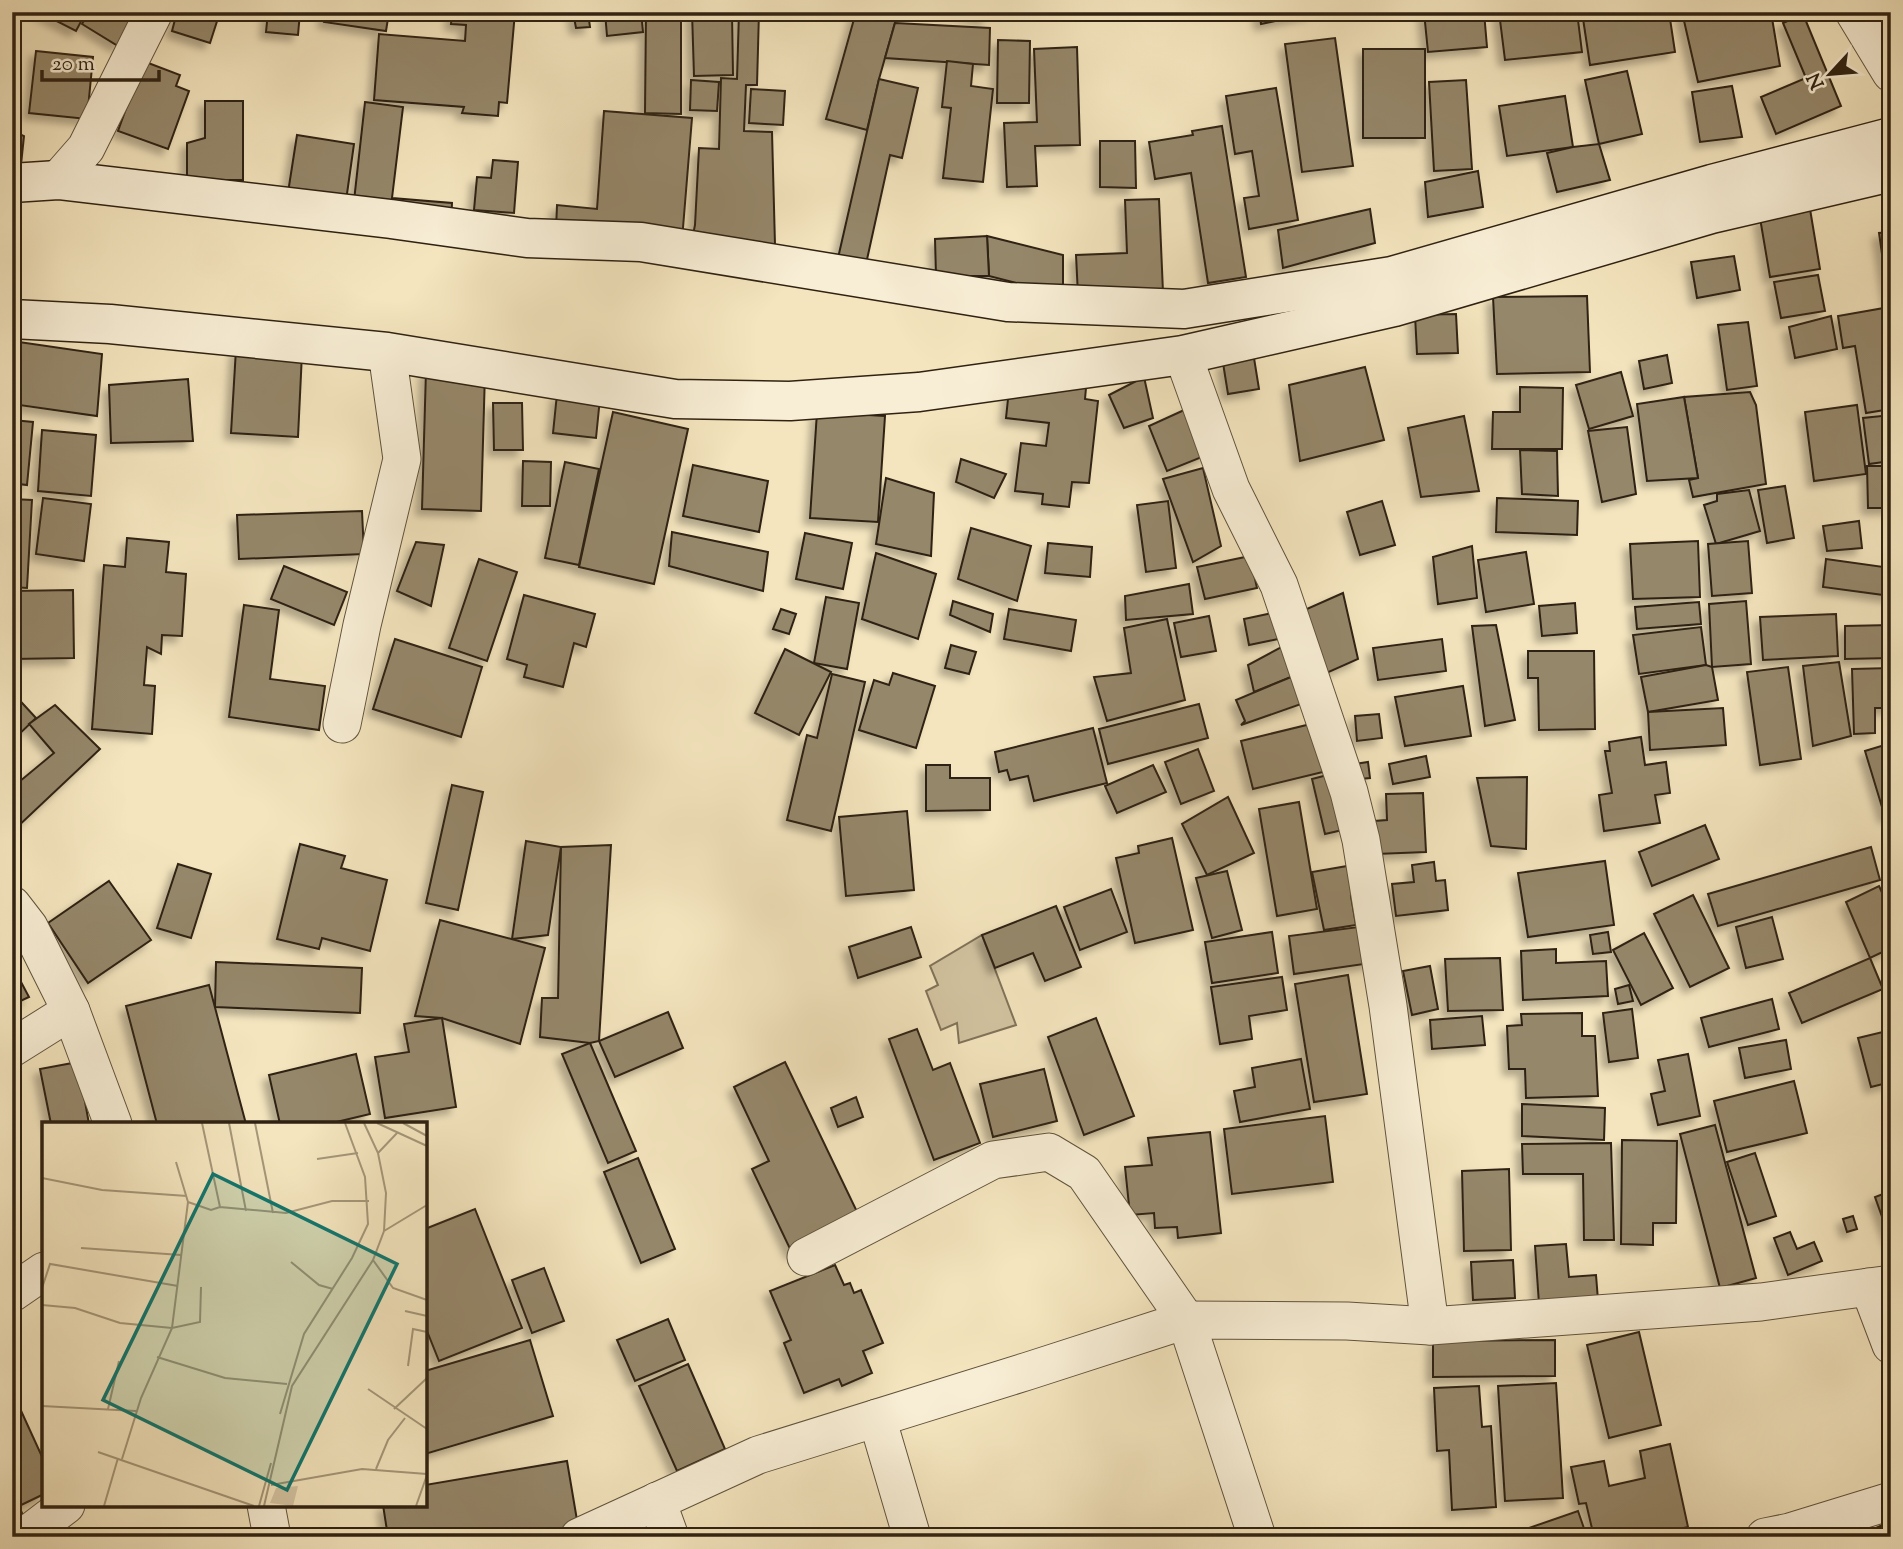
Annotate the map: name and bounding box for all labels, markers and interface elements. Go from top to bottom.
scale bar [42,38,159,82]
north arrow [1794,38,1864,108]
text: 20 m [52,50,95,80]
text: N [1802,68,1832,93]
inset map [42,1122,427,1507]

